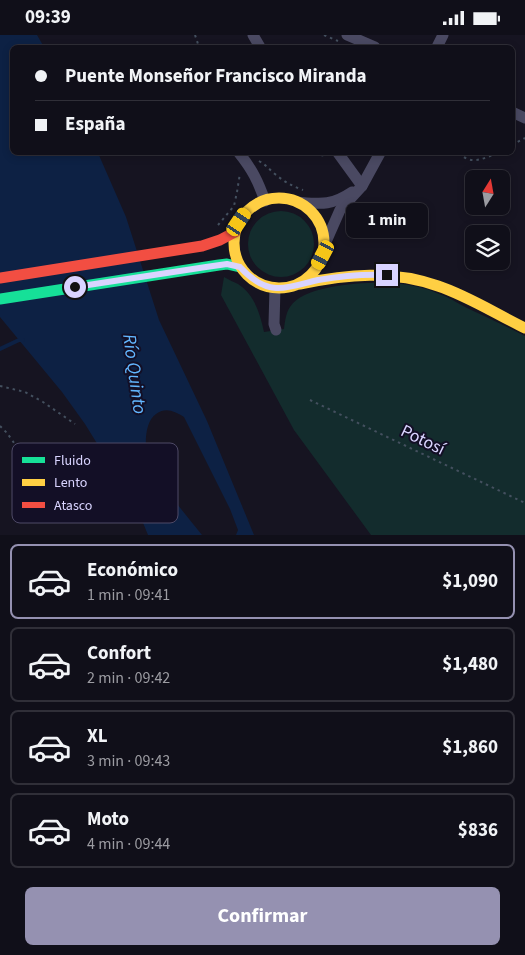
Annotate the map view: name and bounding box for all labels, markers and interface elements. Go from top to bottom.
text: 09:39 [25,4,71,31]
text: Puente Monseñor Francisco Miranda [65,63,367,90]
text: España [65,111,125,138]
north arrow [465,170,510,215]
map controls [465,170,510,270]
callout: 1 min [346,203,428,237]
car [224,205,253,239]
text: 1 min [368,209,406,231]
button: layers [465,225,510,270]
car [309,238,336,272]
route end [376,264,398,286]
route start [64,276,86,298]
water label: Río Quinto [115,332,153,416]
street label: Potosí [397,419,450,462]
legend [12,443,178,523]
text: Fluido [54,451,91,471]
text: Lento [54,473,87,493]
text: Atasco [54,496,92,516]
text: Económico [87,557,178,584]
icon: car [27,559,72,604]
text: $1,090 [442,568,498,595]
text: 1 min · 09:41 [87,584,170,606]
text: Confort [87,640,151,667]
icon: car [27,642,72,687]
text: $1,480 [442,651,498,678]
text: 2 min · 09:42 [87,667,170,689]
text: XL [87,723,108,750]
icon: car [27,725,72,770]
text: $1,860 [442,734,498,761]
text: 3 min · 09:43 [87,750,170,772]
text: Moto [87,806,129,833]
icon: car [27,808,72,853]
text: $836 [458,817,498,844]
text: 4 min · 09:44 [87,833,170,855]
button: Confirmar [25,887,500,945]

